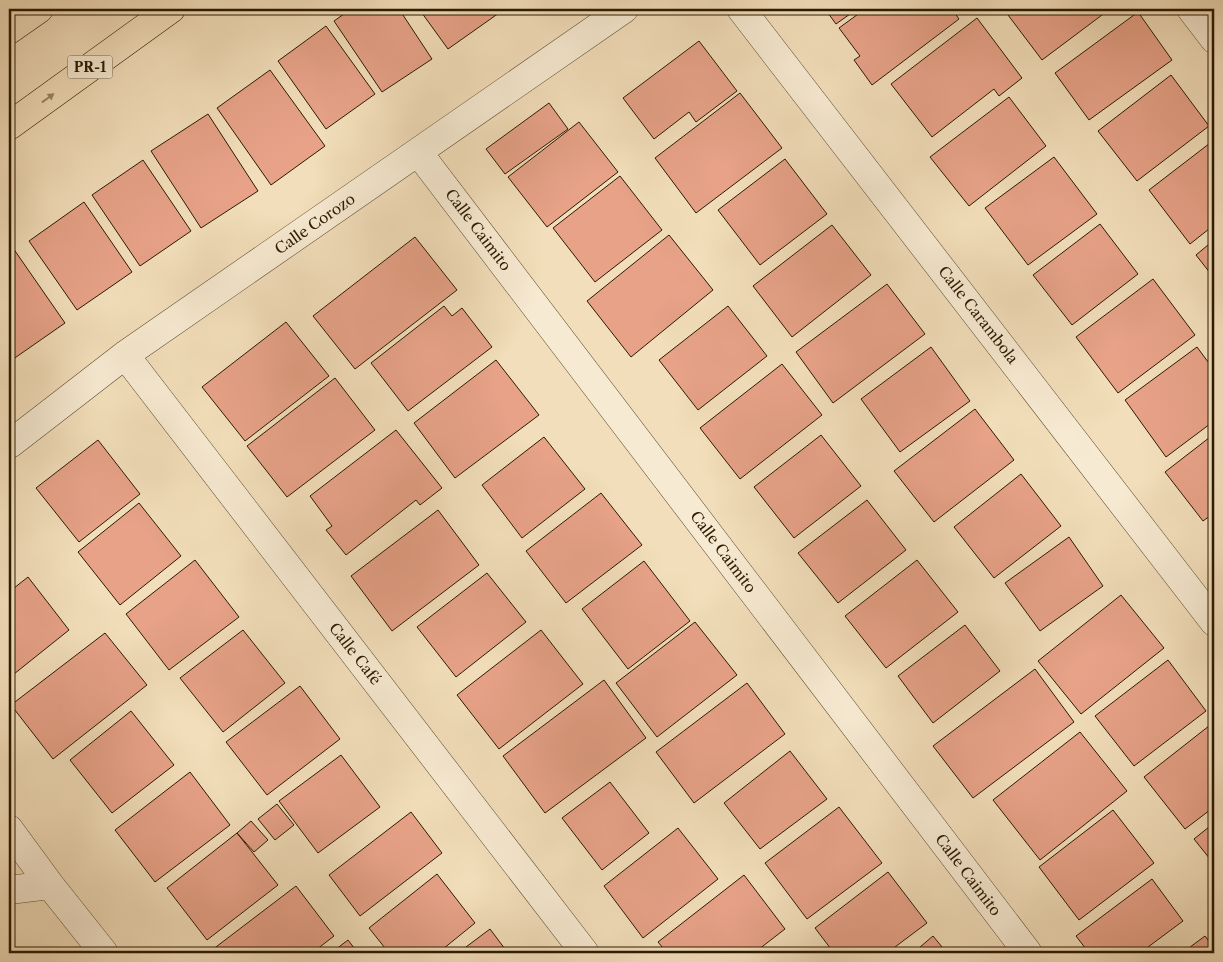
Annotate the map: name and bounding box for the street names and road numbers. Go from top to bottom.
road number: PR-1 [68,56,112,78]
street label: Calle Caimito [441,185,515,274]
street label: Calle Corozo [271,189,359,258]
street label: Calle Carambola [934,262,1023,367]
street label: Calle Caimito [686,507,760,596]
street label: Calle Café [325,619,386,689]
street label: Calle Caimito [931,830,1005,919]

